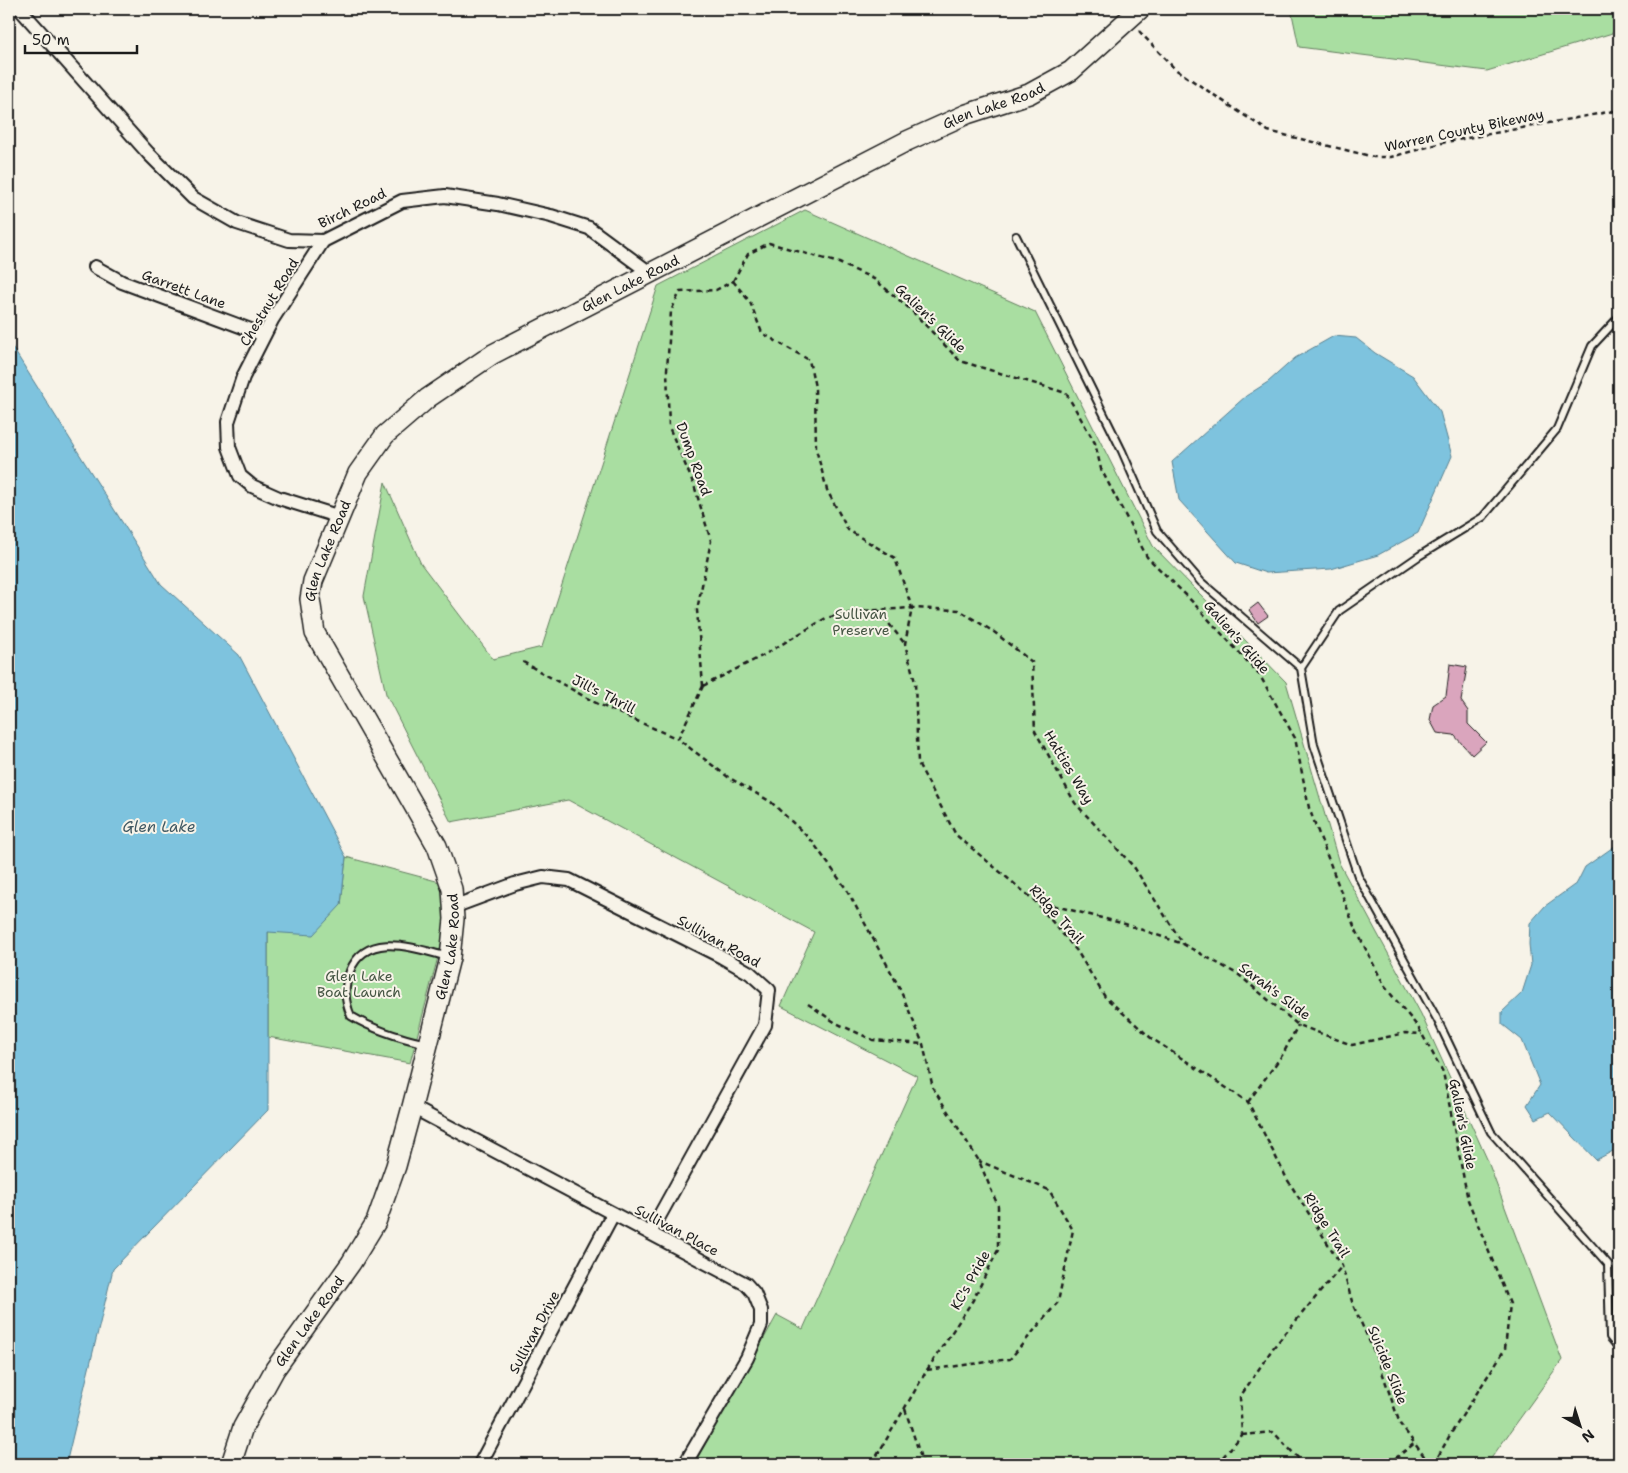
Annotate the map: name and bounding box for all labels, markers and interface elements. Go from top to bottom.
scale bar [25,22,138,54]
text: 50 m [32,30,70,50]
street label: Glen Lake Road [940,78,1048,133]
street label: Warren County Bikeway [1383,104,1545,156]
street label: Birch Road [315,184,389,232]
street label: Glen Lake Road [578,251,682,316]
street label: Chestnut Road [236,255,302,349]
street label: Garrett Lane [139,265,229,313]
street label: Galien's Glide [892,279,970,357]
street label: Dump Road [672,420,716,498]
street label: Glen Lake Road [301,497,355,603]
street label: Galien's Glide [1200,596,1274,678]
park label: Sullivan Preserve [832,605,890,639]
street label: Jill's Thrill [569,670,640,718]
street label: Hatties Way [1040,727,1098,807]
water label: Glen Lake [123,817,195,837]
street label: Ridge Trail [1026,881,1089,948]
street label: Glen Lake Road [431,893,463,1002]
street label: Sullivan Road [674,911,764,971]
street label: Sarah's Slide [1236,958,1314,1024]
park label: Glen Lake Boat Launch [317,967,401,1001]
street label: Galien's Glide [1445,1077,1481,1171]
street label: Ridge Trail [1300,1189,1354,1261]
street label: Sullivan Place [632,1200,722,1260]
street label: KC's Pride [946,1247,994,1313]
street label: Glen Lake Road [271,1272,348,1370]
street label: Sullivan Drive [505,1287,563,1377]
street label: Suicide Slide [1364,1323,1412,1407]
north arrow [1556,1400,1606,1450]
text: N [1578,1426,1598,1447]

